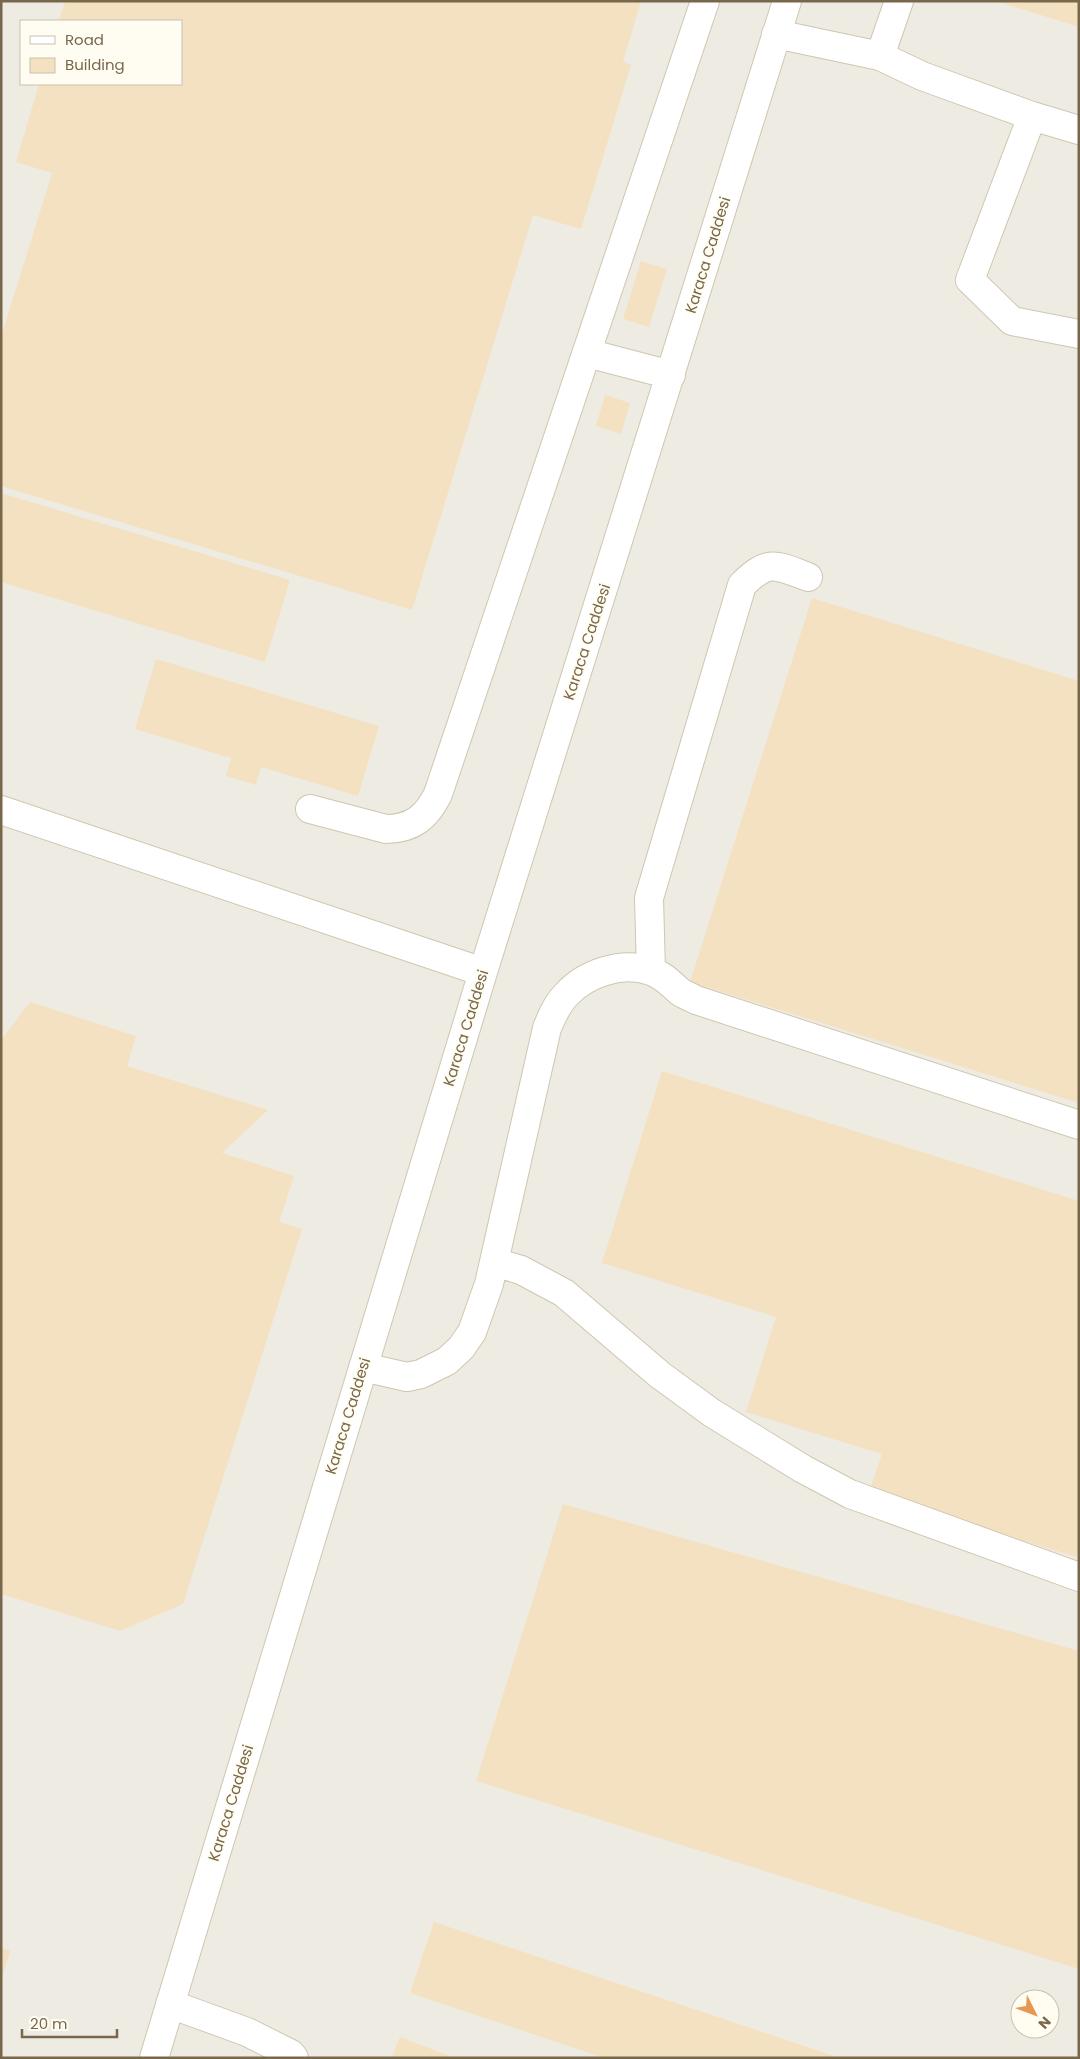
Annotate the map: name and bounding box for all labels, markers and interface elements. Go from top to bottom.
legend [20,20,182,85]
text: Road [65,29,104,50]
text: Building [65,54,125,75]
street label: Karaca Caddesi [680,194,735,316]
street label: Karaca Caddesi [558,581,615,703]
street label: Karaca Caddesi [438,967,493,1089]
street label: Karaca Caddesi [320,1355,375,1477]
street label: Karaca Caddesi [203,1742,258,1864]
north arrow [1010,1989,1060,2039]
scale bar [22,2006,118,2038]
text: N [1034,2012,1056,2033]
text: 20 m [30,2013,68,2034]

